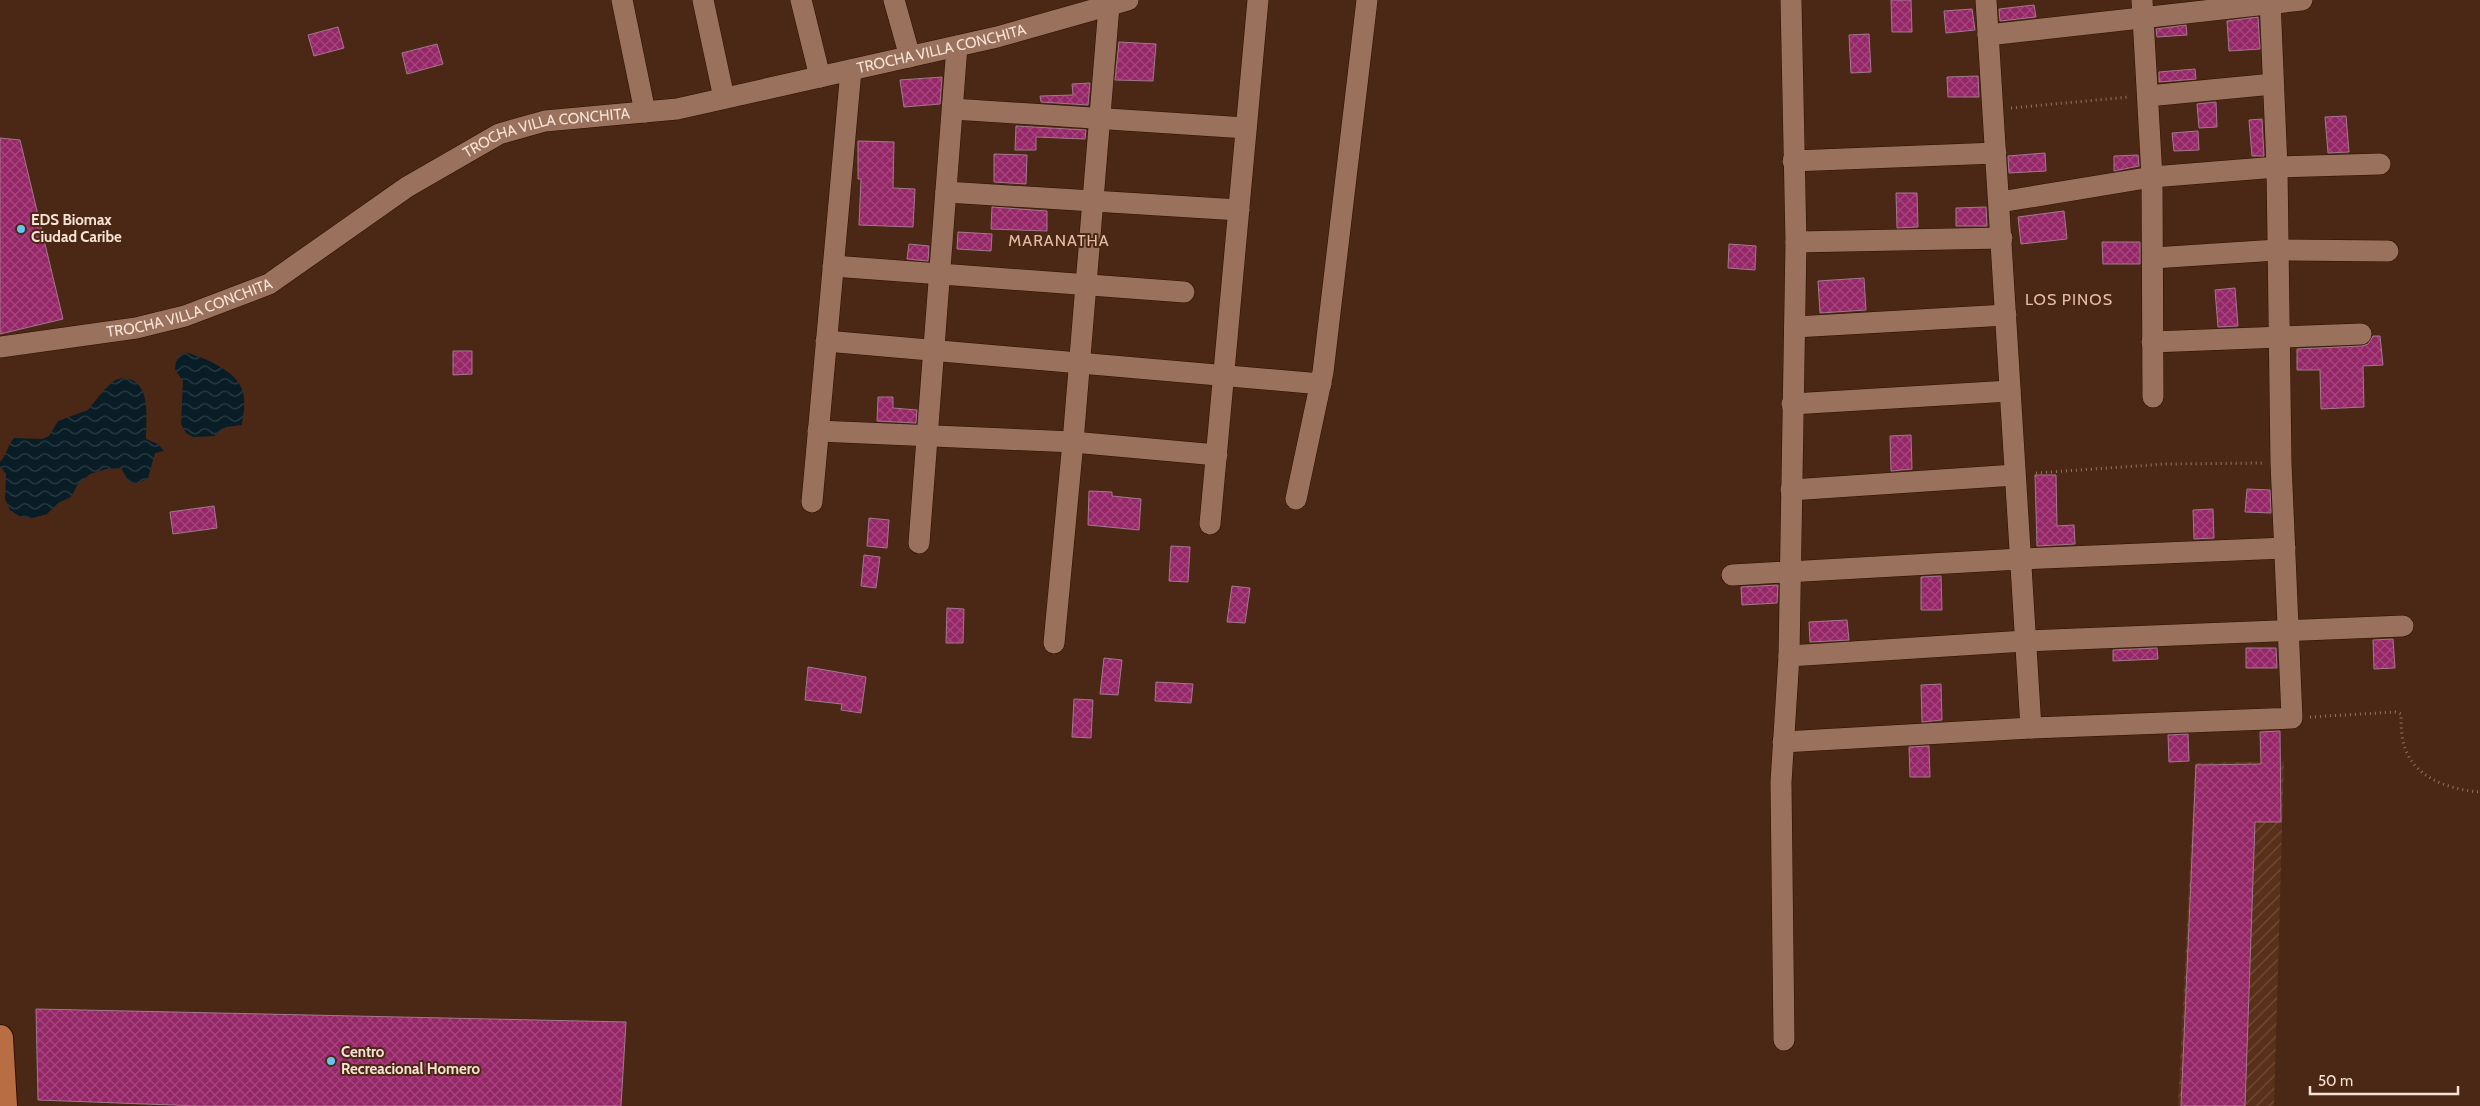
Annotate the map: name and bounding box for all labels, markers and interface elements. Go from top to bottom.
street label: TROCHA VILLA CONCHITA [855,20,1029,77]
street label: TROCHA VILLA CONCHITA [460,104,631,162]
place label: EDS Biomax Ciudad Caribe [31,211,122,246]
marker: EDS Biomax Ciudad Caribe [15,223,27,235]
district label: MARANATHA [1008,231,1110,250]
street label: TROCHA VILLA CONCHITA [105,274,276,341]
district label: LOS PINOS [2025,290,2113,309]
place label: Centro Recreacional Homero [341,1043,481,1078]
marker: Centro Recreacional Homero [325,1055,337,1067]
scale bar [2310,1064,2458,1096]
text: 50 m [2318,1072,2353,1090]

